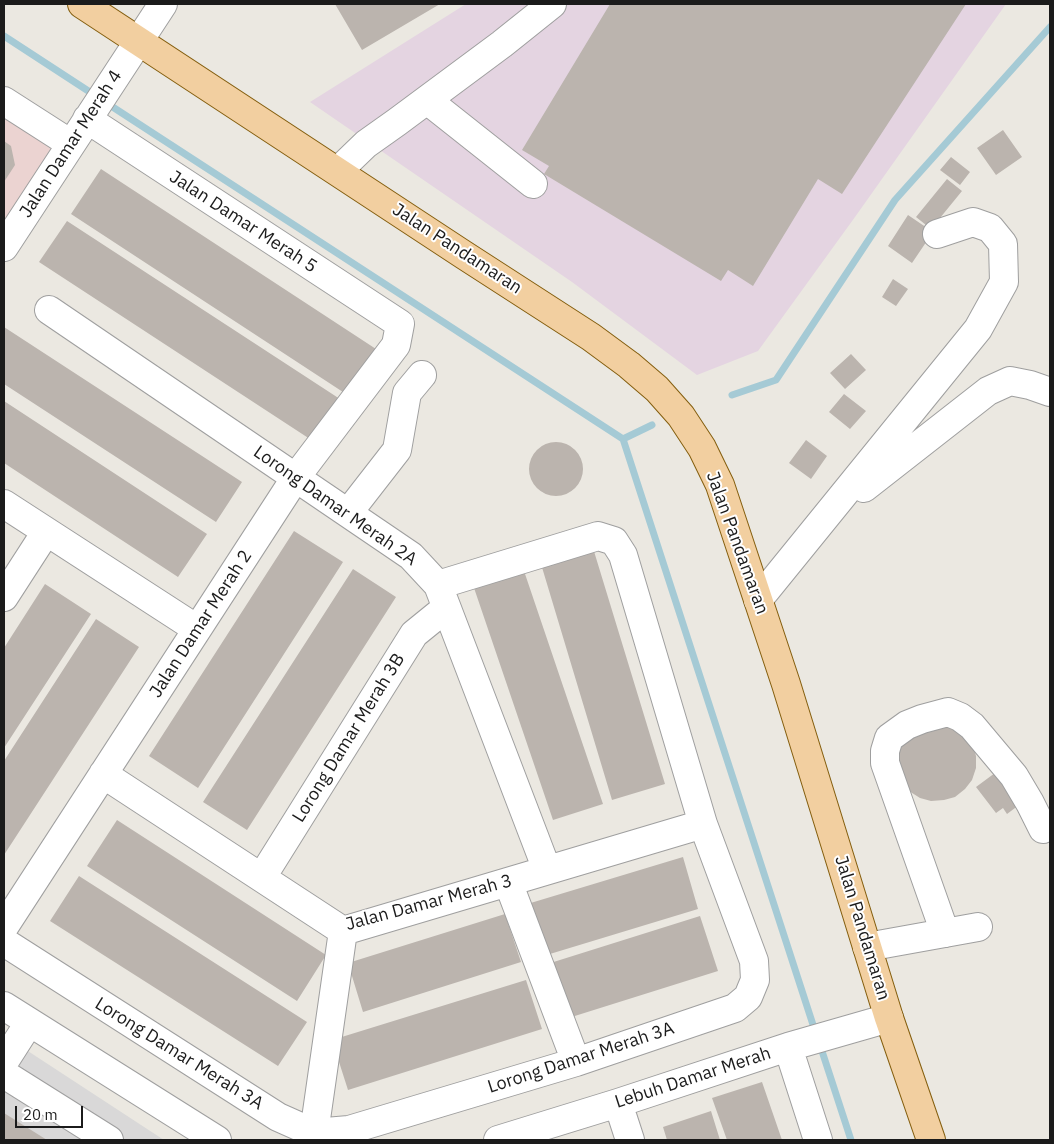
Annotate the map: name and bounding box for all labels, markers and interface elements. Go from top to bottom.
street label: Jalan Damar Merah 4 [15,66,127,222]
street label: Jalan Damar Merah 5 [165,166,321,278]
street label: Jalan Pandamaran [388,199,526,299]
street label: Lorong Damar Merah 2A [249,441,421,571]
street label: Jalan Pandamaran [701,469,773,617]
street label: Jalan Damar Merah 2 [145,546,257,702]
street label: Lorong Damar Merah 3B [288,650,410,826]
street label: Jalan Pandamaran [830,853,894,1003]
street label: Jalan Damar Merah 3 [343,870,515,936]
street label: Lorong Damar Merah 3A [91,993,267,1115]
street label: Lorong Damar Merah 3A [485,1018,677,1098]
street label: Lebuh Damar Merah [612,1043,774,1113]
scale bar [18,1096,85,1128]
text: 20 m [23,1105,58,1124]

